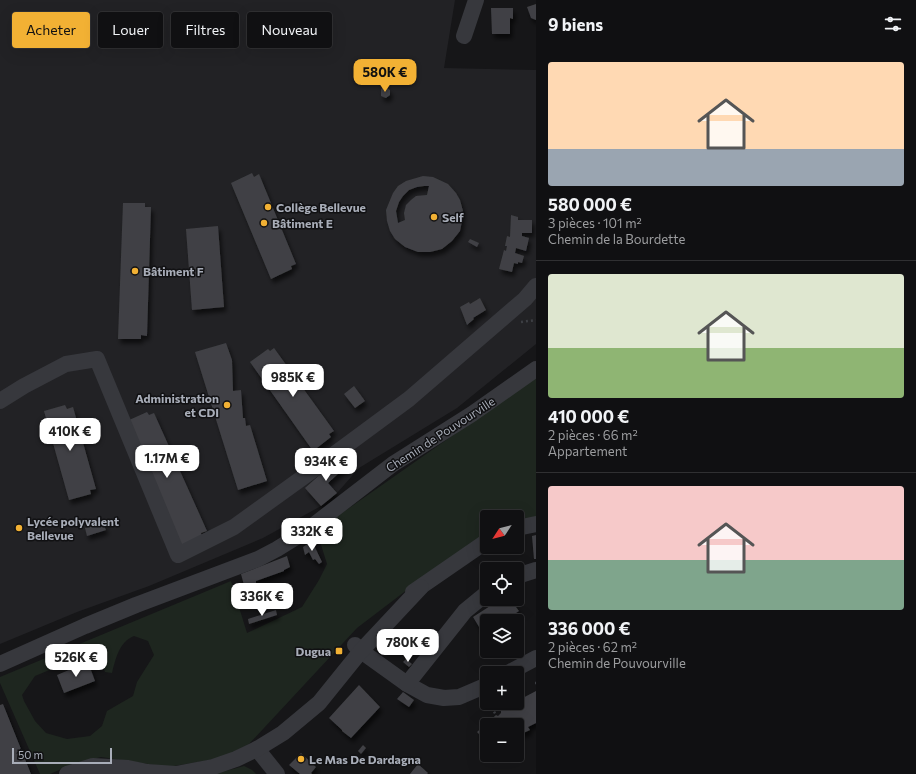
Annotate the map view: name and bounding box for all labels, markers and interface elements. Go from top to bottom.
chip: Acheter [12,12,90,48]
chip: Louer [98,12,163,48]
chip: Filtres [171,12,239,48]
chip: Nouveau [247,12,332,48]
icon: filters [882,13,904,35]
text: 9 biens [548,14,603,35]
pin: 580K € [352,59,418,93]
text: 580K € [363,64,407,80]
icon: home [690,88,762,160]
text: 580 000 € [548,194,632,215]
place label: Collège Bellevue [276,200,366,214]
marker: Collège Bellevue [263,202,273,212]
place label: Self [442,210,464,224]
marker: Self [429,212,439,222]
text: 3 pièces · 101 m² [548,215,642,231]
place label: Bâtiment E [272,216,333,230]
marker: Bâtiment E [259,218,269,228]
text: Chemin de la Bourdette [548,231,685,247]
place label: Bâtiment F [143,264,204,278]
marker: Bâtiment F [130,266,140,276]
icon: home [690,300,762,372]
pin: 985K € [260,364,326,398]
text: 985K € [271,369,315,385]
place label: Administration et CDI [135,391,219,419]
street label: Chemin de Pouvourville [383,393,497,475]
marker: Administration et CDI [222,400,232,410]
text: 410 000 € [548,406,629,427]
pin: 410K € [37,418,103,452]
text: 410K € [49,423,91,439]
text: 2 pièces · 66 m² [548,427,638,443]
text: Appartement [548,443,627,459]
pin: 1.17M € [130,445,204,479]
pin: 934K € [293,448,359,482]
text: 1.17M € [144,450,190,466]
text: 934K € [304,453,348,469]
north arrow [480,510,524,554]
map controls [480,510,524,762]
icon: home [690,512,762,584]
place label: Lycée polyvalent Bellevue [27,514,119,542]
pin: 332K € [279,518,345,552]
marker: Lycée polyvalent Bellevue [14,523,24,533]
text: 332K € [290,523,334,539]
button: locate [480,562,524,606]
pin: 336K € [229,583,295,617]
text: 336K € [240,588,284,604]
button: layers [480,614,524,658]
text: 336 000 € [548,618,631,639]
pin: 780K € [375,629,441,663]
text: 780K € [386,634,430,650]
text: 2 pièces · 62 m² [548,639,637,655]
pin: 526K € [43,644,109,678]
place label: Dugua [296,644,331,658]
marker: Dugua [334,646,344,656]
text: 526K € [54,649,98,665]
text: Chemin de Pouvourville [548,655,686,671]
button: + [480,666,524,710]
button: − [480,718,524,762]
scale bar [12,746,112,765]
text: 50 m [18,748,43,761]
place label: Le Mas De Dardagna [309,752,421,766]
marker: Le Mas De Dardagna [296,754,306,764]

